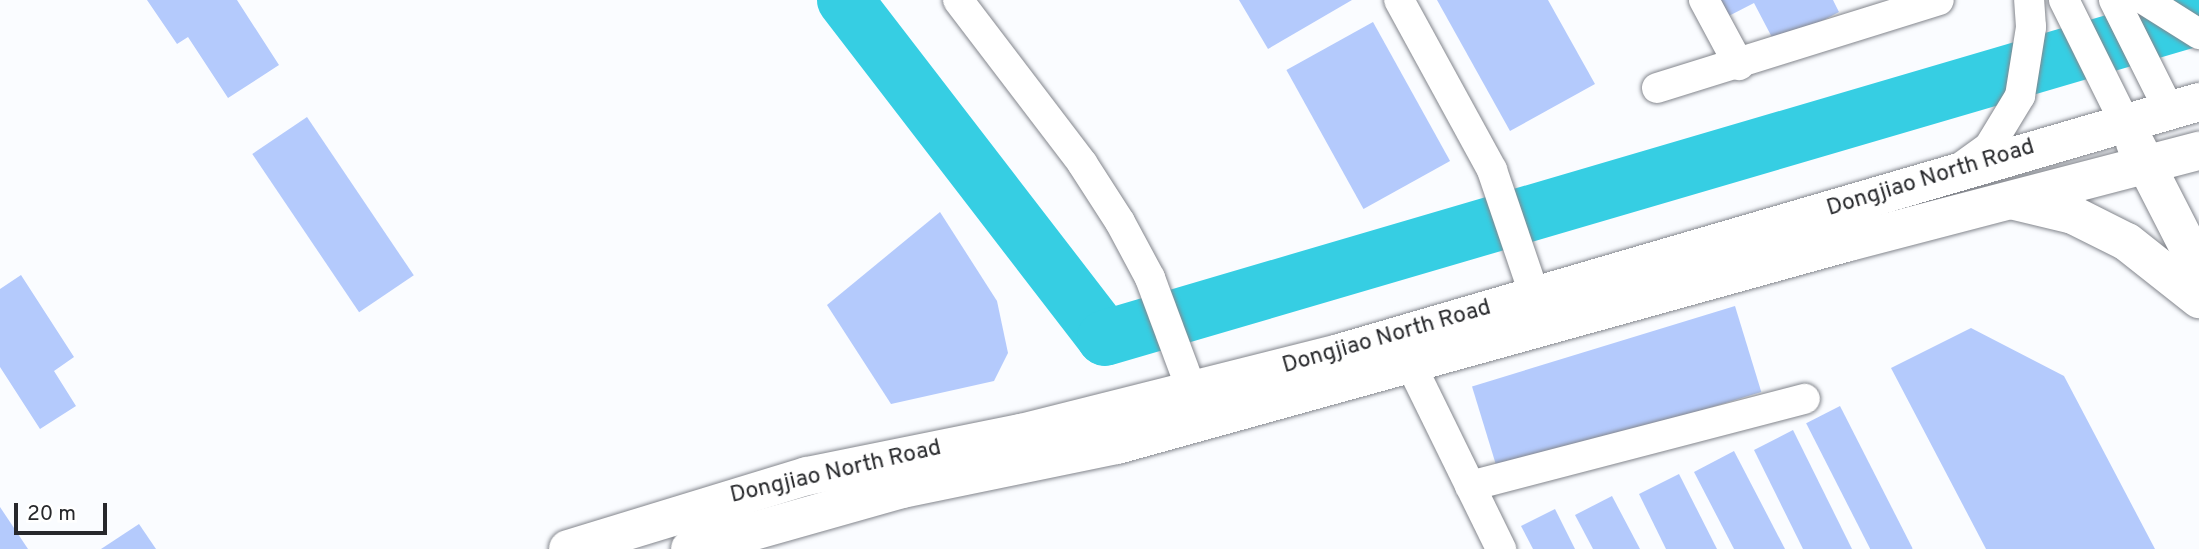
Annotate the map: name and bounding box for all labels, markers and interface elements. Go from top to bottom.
street label: Dongjiao North Road [1824,134,2038,224]
street label: Dongjiao North Road [1279,295,1495,381]
street label: Dongjiao North Road [728,435,944,511]
scale bar [18,490,110,534]
text: 20 m [27,501,76,528]

